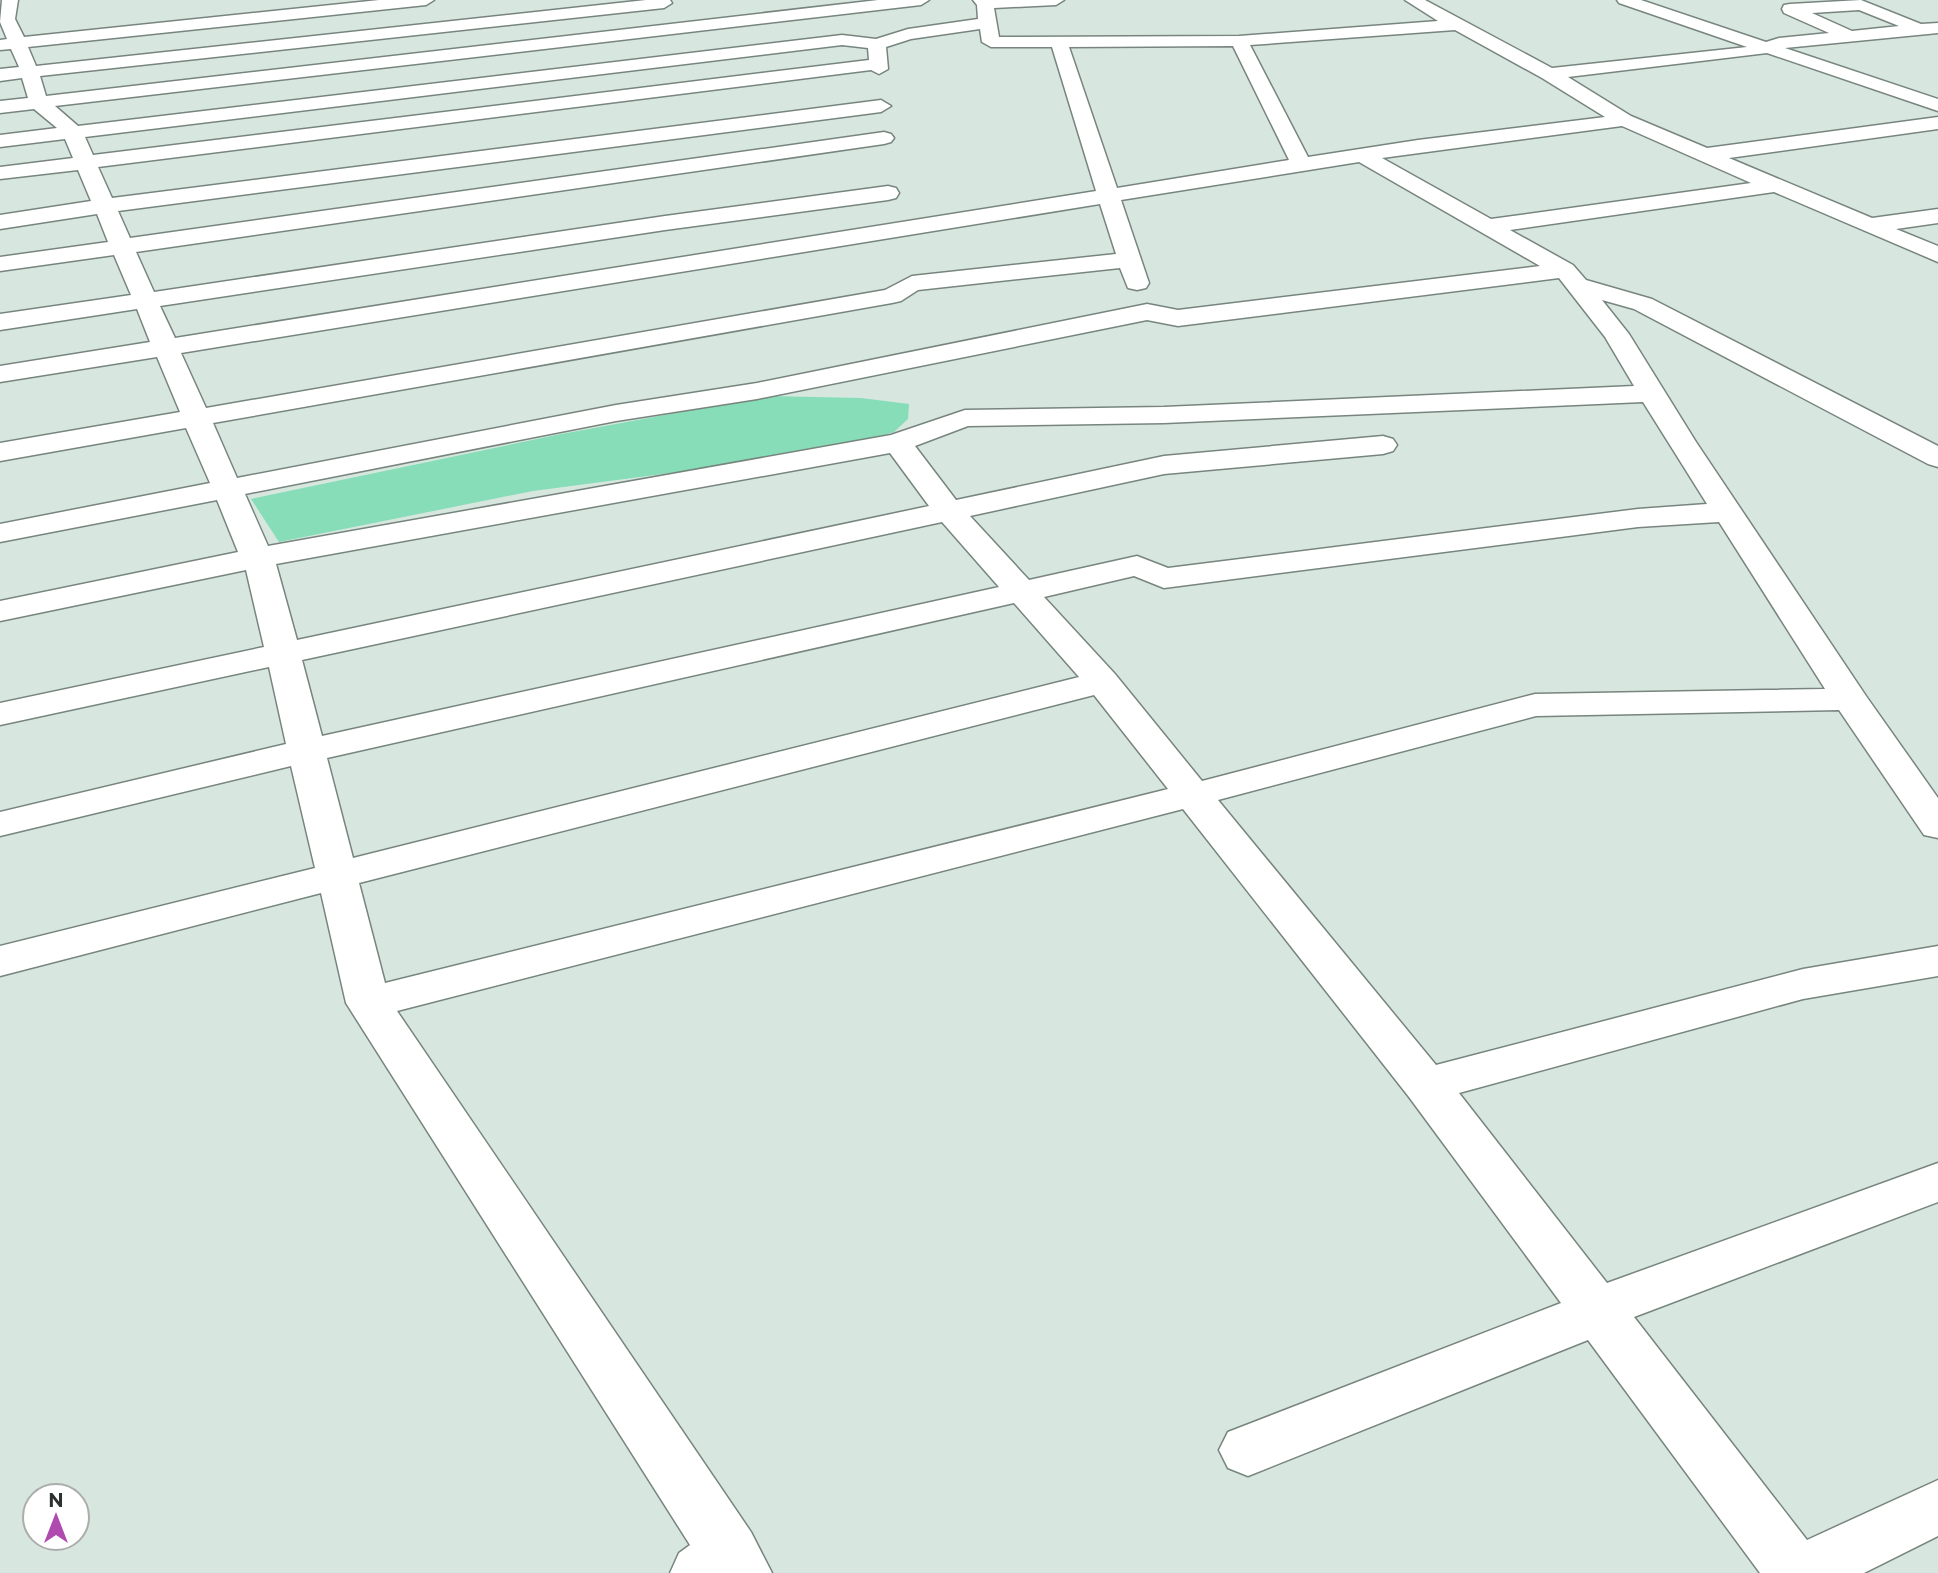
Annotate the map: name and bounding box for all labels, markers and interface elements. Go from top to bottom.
north arrow [21,1482,91,1552]
text: N [48,1489,64,1512]

